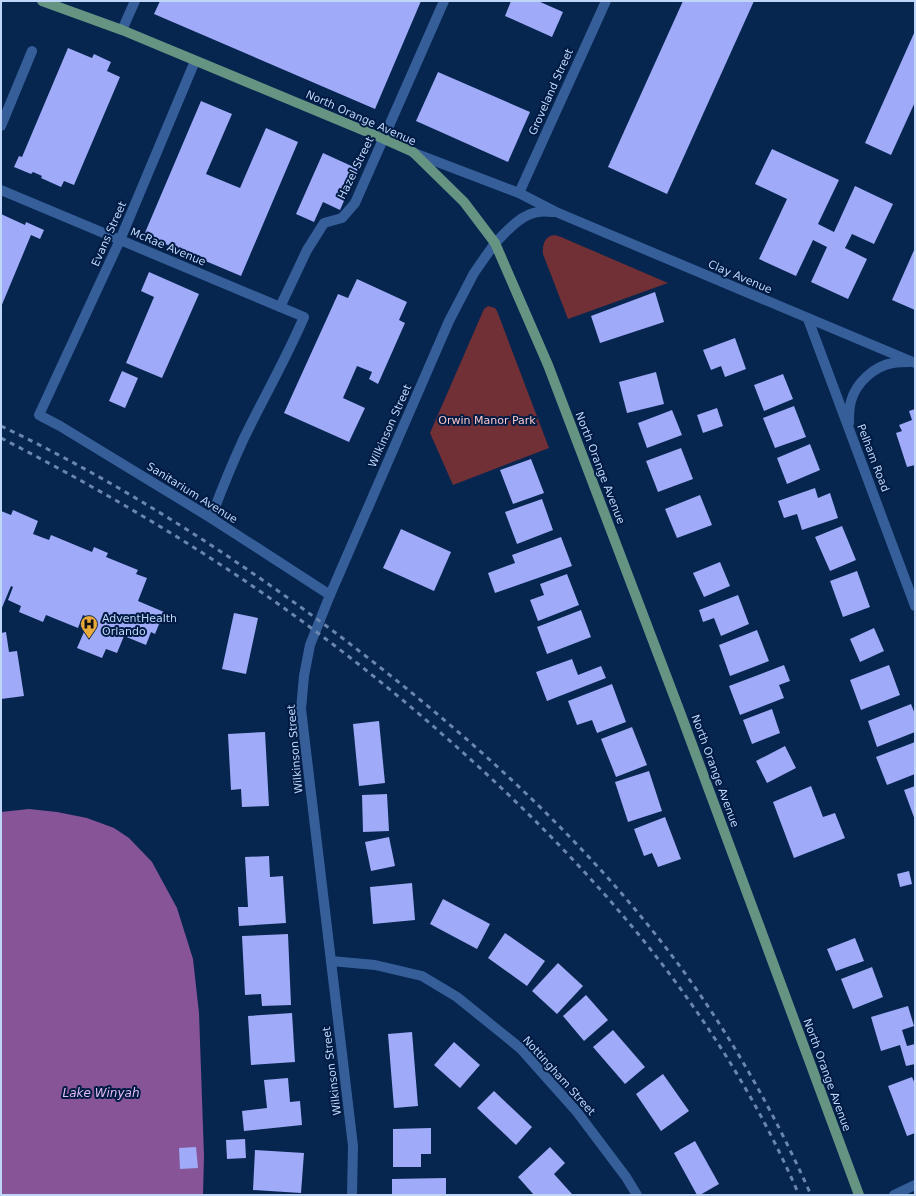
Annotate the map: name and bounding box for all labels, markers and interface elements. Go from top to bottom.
street label: Groveland Street [526,46,576,137]
street label: North Orange Avenue [304,88,418,148]
street label: Hazel Street [335,134,377,201]
street label: Evans Street [89,199,129,269]
street label: McRae Avenue [128,225,208,269]
street label: Clay Avenue [706,258,774,296]
street label: Wilkinson Street [366,382,414,470]
street label: North Orange Avenue [573,410,628,526]
park label: Orwin Manor Park [438,414,536,427]
street label: Pelham Road [854,422,892,494]
street label: Sanitarium Avenue [144,460,240,526]
place label: AdventHealth Orlando [102,612,177,638]
hospital icon: AdventHealth Orlando [79,614,99,639]
street label: Wilkinson Street [285,703,305,794]
street label: North Orange Avenue [688,713,742,829]
street label: North Orange Avenue [800,1017,854,1133]
street label: Wilkinson Street [320,1025,344,1116]
street label: Nottingham Street [520,1034,598,1119]
water label: Lake Winyah [62,1086,140,1100]

